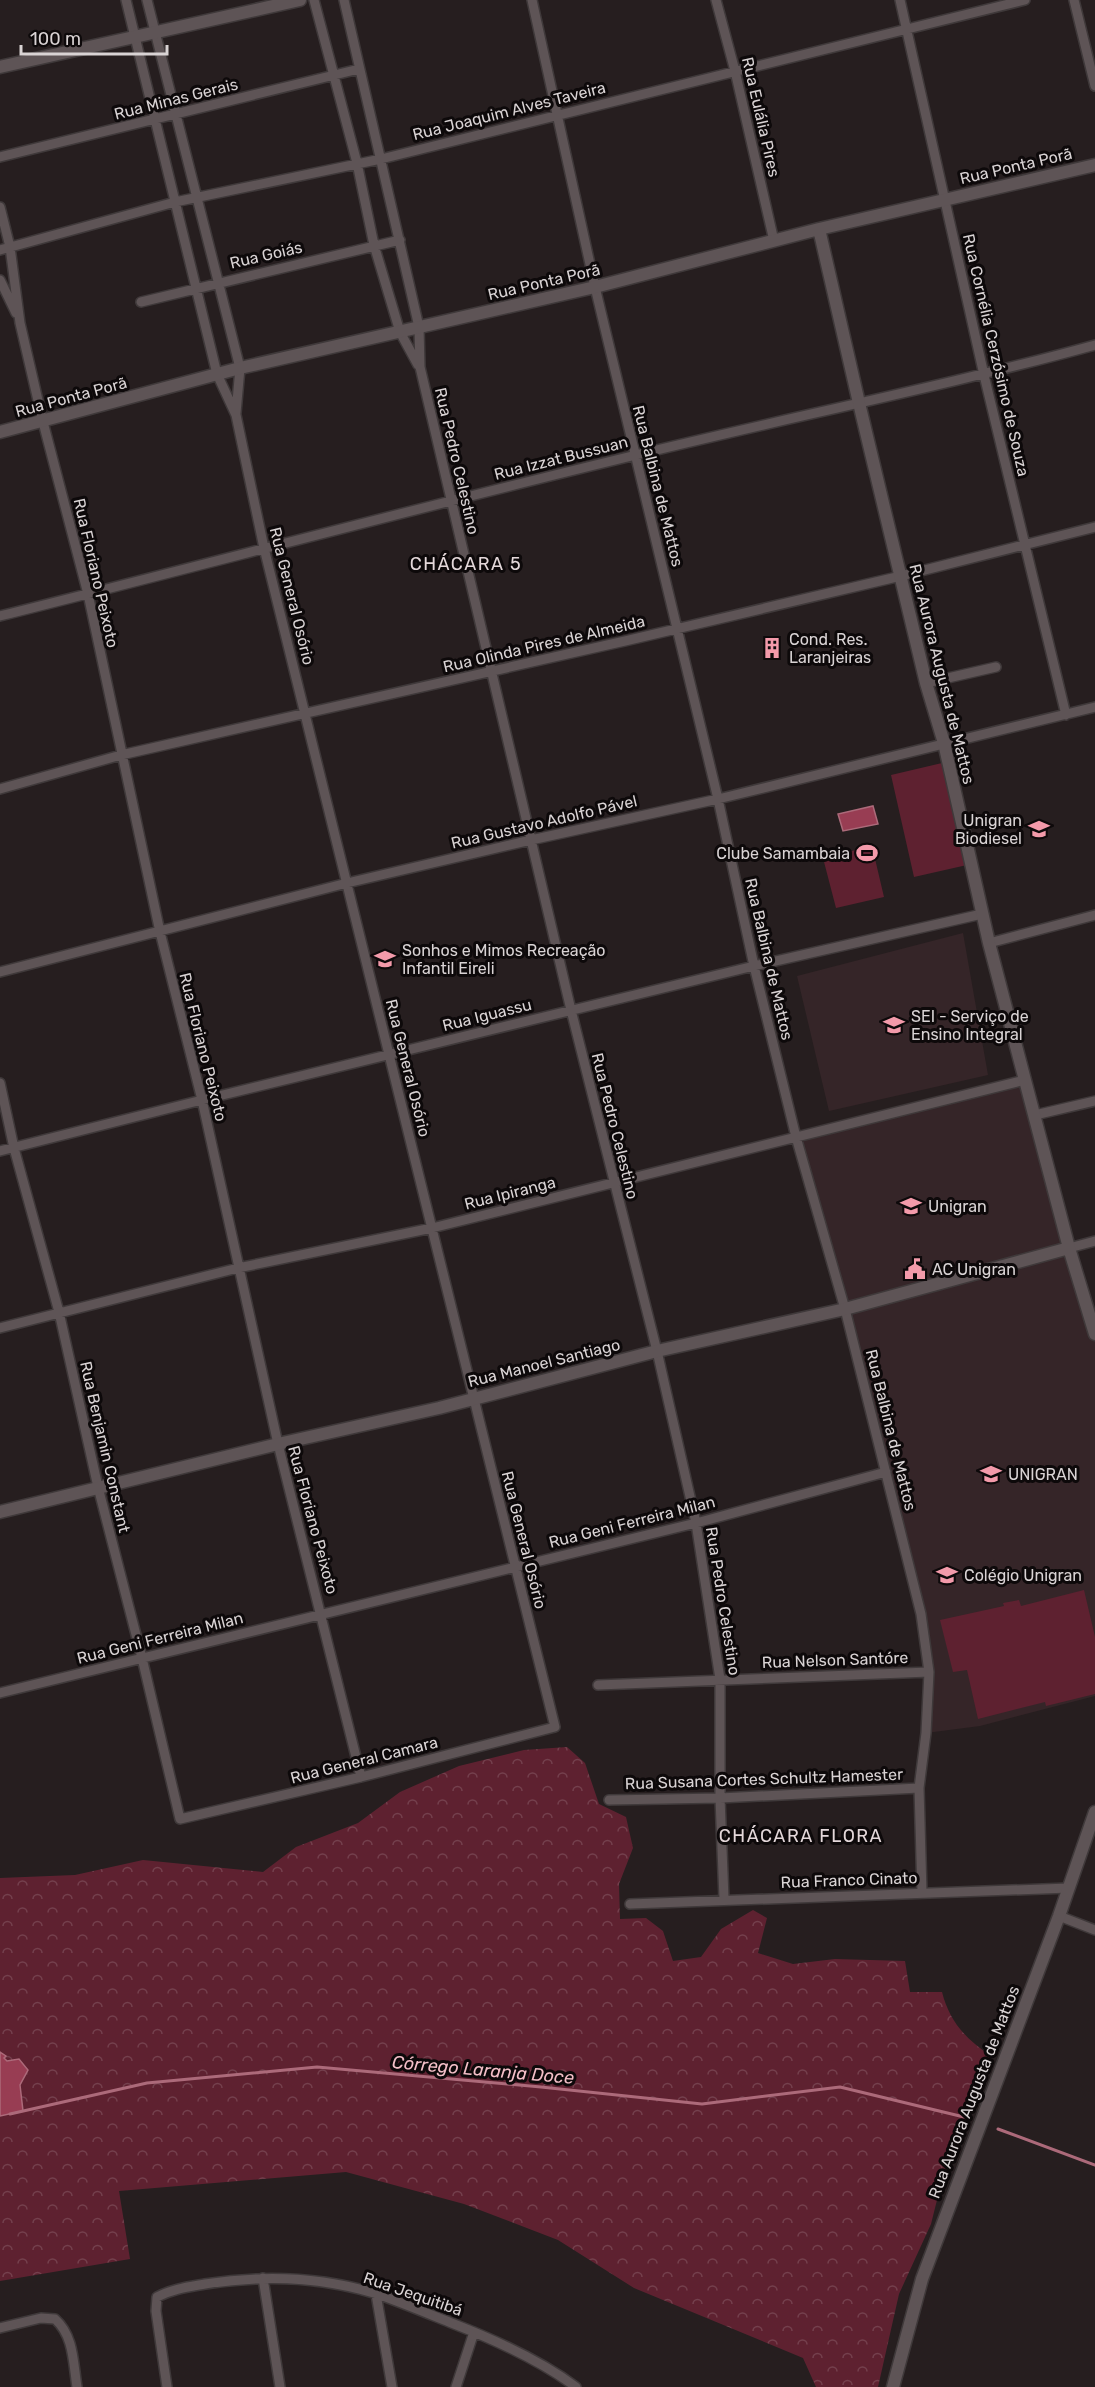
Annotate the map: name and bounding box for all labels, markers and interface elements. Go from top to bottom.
scale bar [21,18,166,56]
text: 100 m [30,28,81,50]
street label: Rua Eulália Pires [738,55,784,179]
street label: Rua Minas Gerais [112,74,240,124]
street label: Rua Joaquim Alves Taveira [411,78,607,144]
street label: Rua Ponta Porã [958,144,1074,188]
street label: Rua Cornélia Cerzósimo de Souza [959,232,1033,478]
street label: Rua Goiás [228,237,304,273]
street label: Rua Ponta Porã [486,260,602,304]
street label: Rua Ponta Porã [13,373,129,421]
street label: Rua Pedro Celestino [431,386,483,536]
street label: Rua Balbina de Mattos [629,403,687,569]
street label: Rua Izzat Bussuan [492,432,630,484]
street label: Rua Floriano Peixoto [70,496,122,650]
street label: Rua General Osório [266,525,318,667]
district label: CHÁCARA 5 [410,553,522,575]
street label: Rua Aurora Augusta de Mattos [905,562,979,786]
street label: Rua Olinda Pires de Almeida [441,612,647,676]
place label: Cond. Res. Laranjeiras [789,630,871,667]
building icon: Cond. Res. Laranjeiras [760,636,784,660]
street label: Rua Gustavo Adolfo Pável [449,791,639,853]
place label: Unigran Biodiesel [955,811,1022,848]
school or university icon: Unigran Biodiesel [1027,817,1051,841]
sports icon: Clube Samambaia [855,841,879,865]
place label: Clube Samambaia [716,844,850,863]
street label: Rua Balbina de Mattos [741,876,797,1042]
place label: Sonhos e Mimos Recreação Infantil Eireli [402,941,606,978]
school or university icon: Sonhos e Mimos Recreação Infantil Eireli [373,947,397,971]
street label: Rua Floriano Peixoto [175,971,231,1123]
street label: Rua Iguassu [440,995,534,1035]
street label: Rua General Osório [382,997,434,1139]
place label: SEI - Serviço de Ensino Integral [911,1007,1029,1044]
school or university icon: SEI - Serviço de Ensino Integral [882,1013,906,1037]
street label: Rua Pedro Celestino [588,1051,642,1201]
street label: Rua Ipiranga [462,1172,558,1214]
school or university icon: Unigran [899,1194,923,1218]
place label: Unigran [928,1197,987,1216]
public building icon: AC Unigran [903,1257,927,1281]
place label: AC Unigran [932,1260,1016,1279]
street label: Rua Manoel Santiago [466,1335,622,1391]
street label: Rua Balbina de Mattos [862,1347,920,1513]
street label: Rua Benjamin Constant [76,1359,134,1535]
street label: Rua Floriano Peixoto [284,1444,342,1596]
school or university icon: UNIGRAN [979,1462,1003,1486]
place label: UNIGRAN [1008,1465,1078,1484]
street label: Rua General Osório [498,1469,550,1611]
street label: Rua Geni Ferreira Milan [547,1492,717,1552]
street label: Rua Pedro Celestino [702,1525,744,1677]
school or university icon: Colégio Unigran [935,1563,959,1587]
place label: Colégio Unigran [964,1566,1082,1585]
street label: Rua Geni Ferreira Milan [75,1608,245,1668]
street label: Rua Nelson Santóre [761,1648,909,1672]
street label: Rua General Camara [288,1732,440,1788]
street label: Rua Susana Cortes Schultz Hamester [625,1765,903,1793]
district label: CHÁCARA FLORA [719,1825,883,1847]
street label: Rua Franco Cinato [780,1868,918,1892]
street label: Rua Aurora Augusta de Mattos [925,1983,1023,2201]
water label: Córrego Laranja Doce [391,2051,575,2089]
street label: Rua Jequitibá [361,2268,465,2320]

